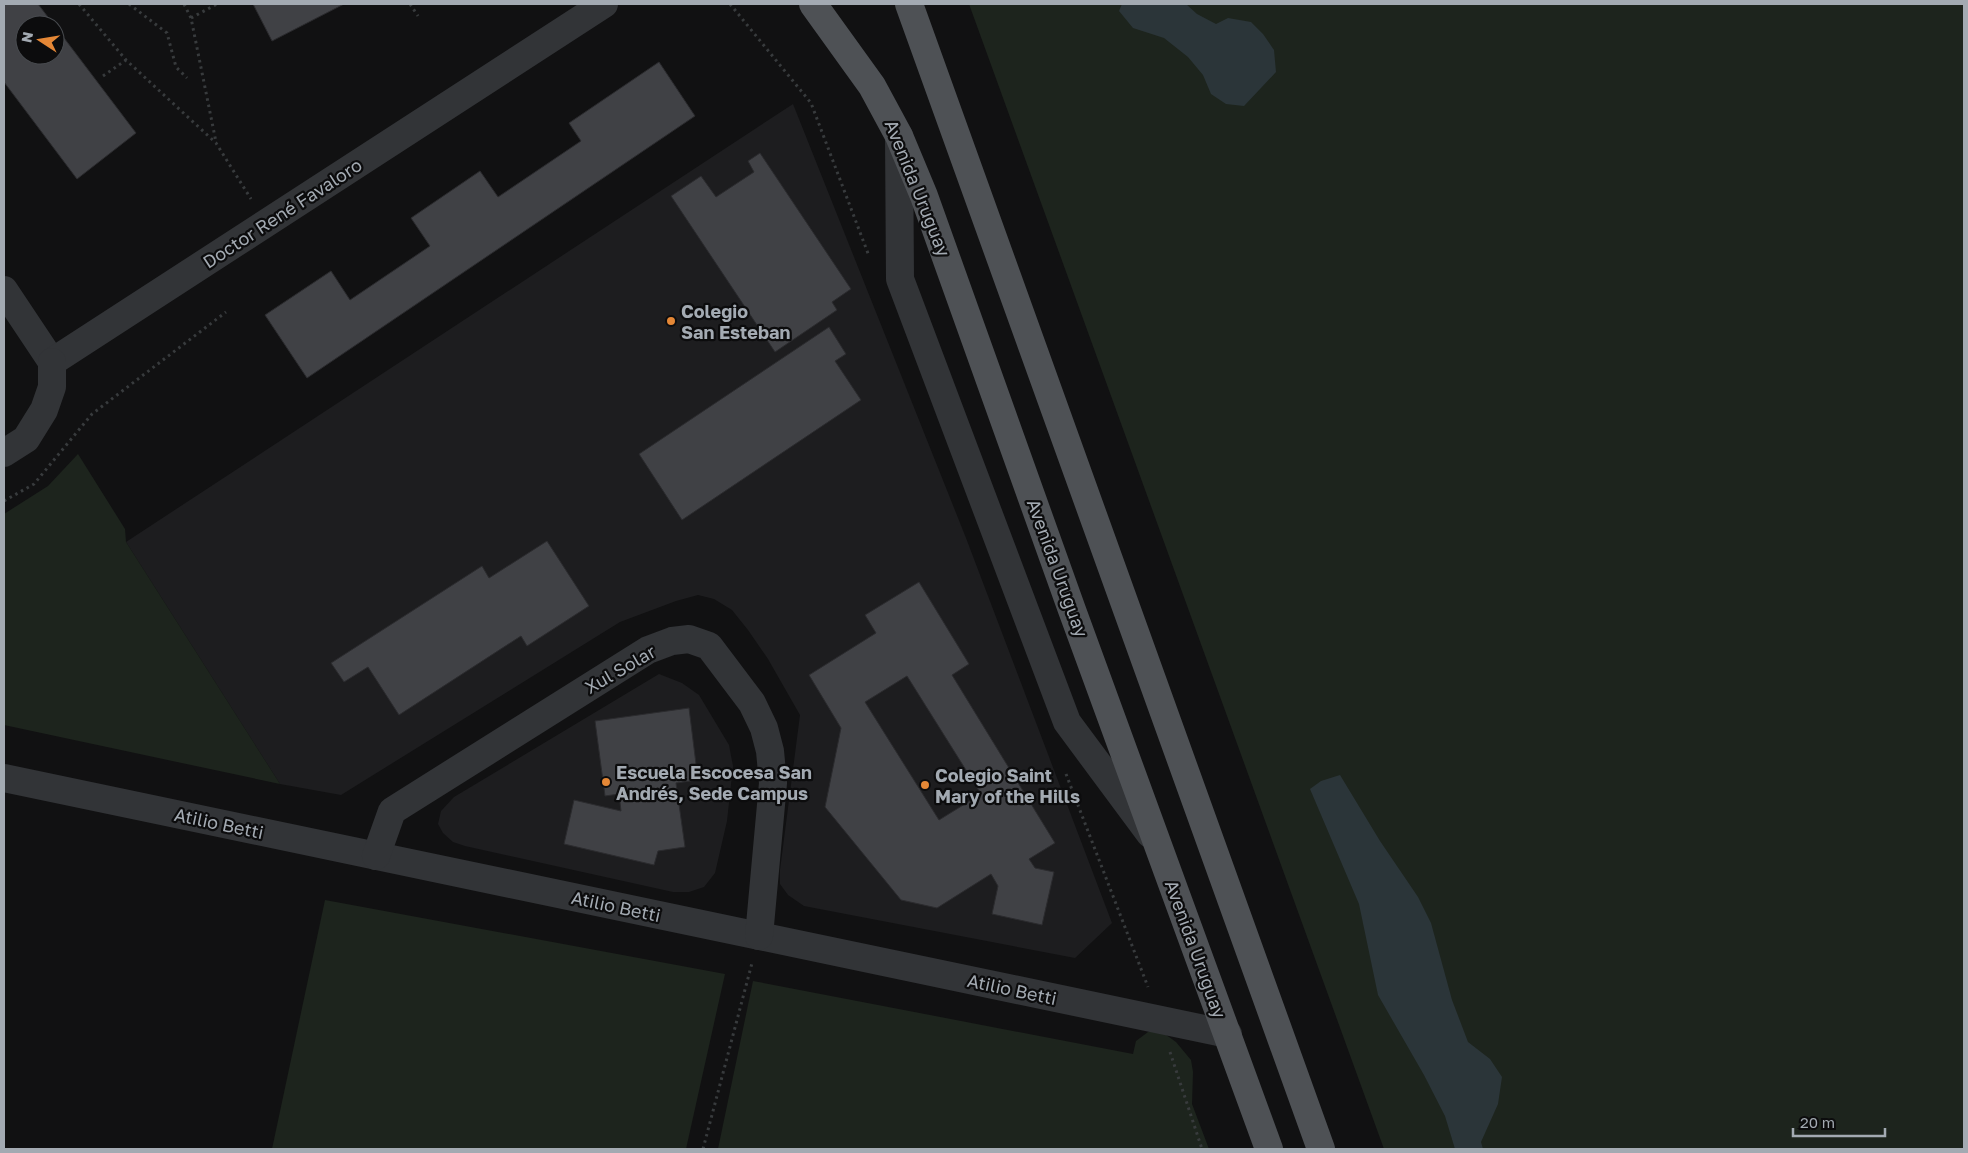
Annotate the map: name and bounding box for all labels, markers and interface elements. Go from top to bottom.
north arrow [15,15,65,65]
text: N [17,30,36,44]
street label: Avenida Uruguay [881,116,955,260]
street label: Doctor René Favaloro [198,153,366,273]
place label: Colegio San Esteban [681,300,790,343]
marker: Colegio San Esteban [665,315,677,327]
street label: Avenida Uruguay [1023,496,1093,640]
street label: Xul Solar [581,640,659,698]
place label: Escuela Escocesa San Andrés, Sede Campus [616,761,812,804]
place label: Colegio Saint Mary of the Hills [935,764,1080,807]
marker: Escuela Escocesa San Andrés, Sede Campus [600,776,612,788]
marker: Colegio Saint Mary of the Hills [919,779,931,791]
street label: Atilio Betti [172,803,266,843]
street label: Avenida Uruguay [1161,877,1231,1021]
street label: Atilio Betti [569,886,663,926]
street label: Atilio Betti [965,969,1059,1009]
scale bar [1793,1106,1886,1138]
text: 20 m [1800,1113,1835,1131]

